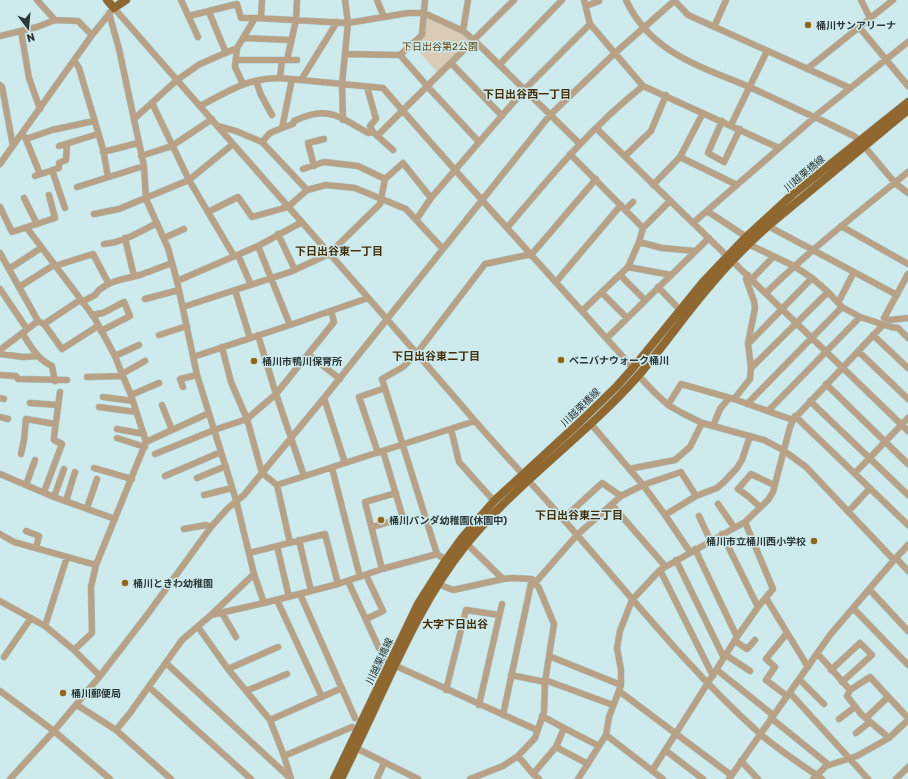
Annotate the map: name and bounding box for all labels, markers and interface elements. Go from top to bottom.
north arrow [8,8,48,48]
marker: 桶川サンアリーナ [803,20,813,30]
place label: 桶川サンアリーナ [816,20,896,32]
text: N [25,30,36,44]
park label: 下日出谷第2公園 [402,41,478,53]
district label: 下日出谷西一丁目 [483,88,571,101]
street label: 川越栗橋線 [782,153,828,194]
district label: 下日出谷東一丁目 [295,245,383,258]
district label: 下日出谷東二丁目 [392,350,480,363]
marker: ベニバナウォーク桶川 [556,355,566,365]
place label: ベニバナウォーク桶川 [569,355,669,367]
marker: 桶川市鴨川保育所 [249,356,259,366]
place label: 桶川市鴨川保育所 [262,356,342,368]
street label: 川越栗橋線 [559,386,603,429]
district label: 下日出谷東三丁目 [535,509,623,522]
marker: 桶川パンダ幼稚園(休園中) [376,515,386,525]
place label: 桶川パンダ幼稚園(休園中) [389,515,507,527]
place label: 桶川市立桶川西小学校 [706,536,806,548]
marker: 桶川市立桶川西小学校 [809,536,819,546]
marker: 桶川ときわ幼稚園 [120,578,130,588]
place label: 桶川ときわ幼稚園 [133,578,213,590]
district label: 大字下日出谷 [422,618,488,631]
street label: 川越栗橋線 [364,636,396,687]
marker: 桶川郵便局 [58,688,68,698]
place label: 桶川郵便局 [71,688,121,700]

